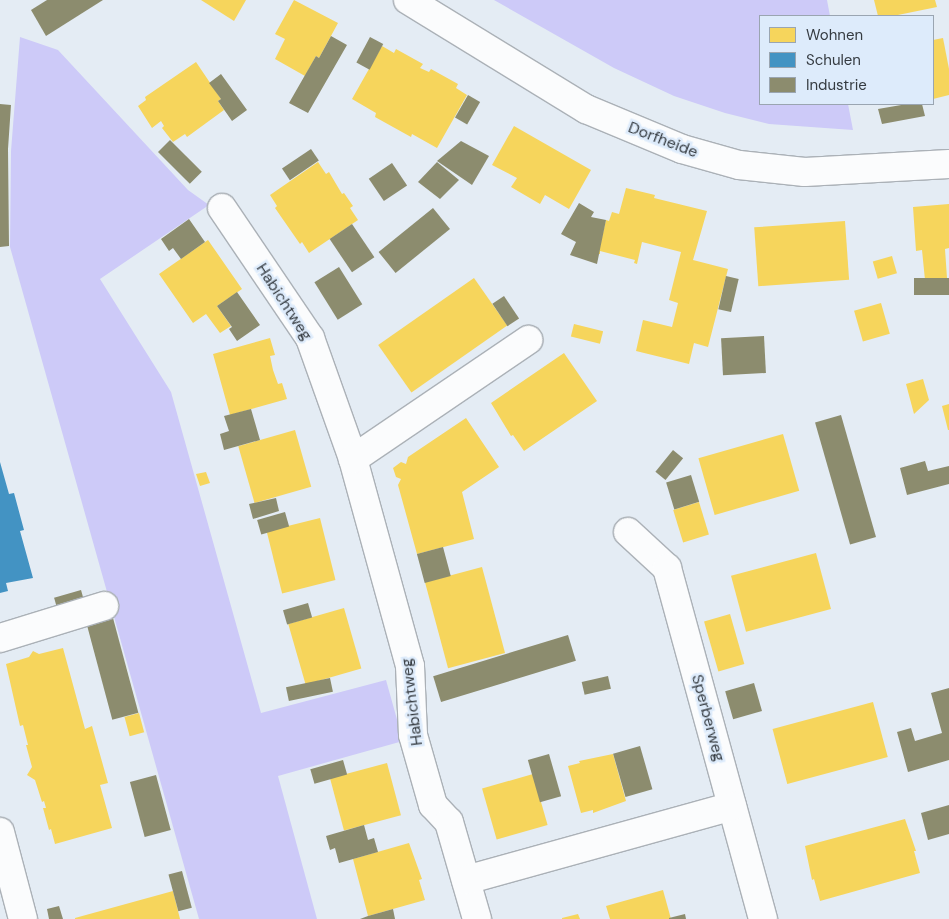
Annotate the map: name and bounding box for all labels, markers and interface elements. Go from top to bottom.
legend [759,15,934,105]
text: Wohnen [806,25,863,45]
text: Schulen [806,50,861,70]
text: Industrie [806,75,867,95]
street label: Dorfheide [625,118,701,162]
street label: Habichtweg [252,260,316,344]
street label: Habichtweg [397,657,427,747]
street label: Sperberweg [687,672,729,764]

